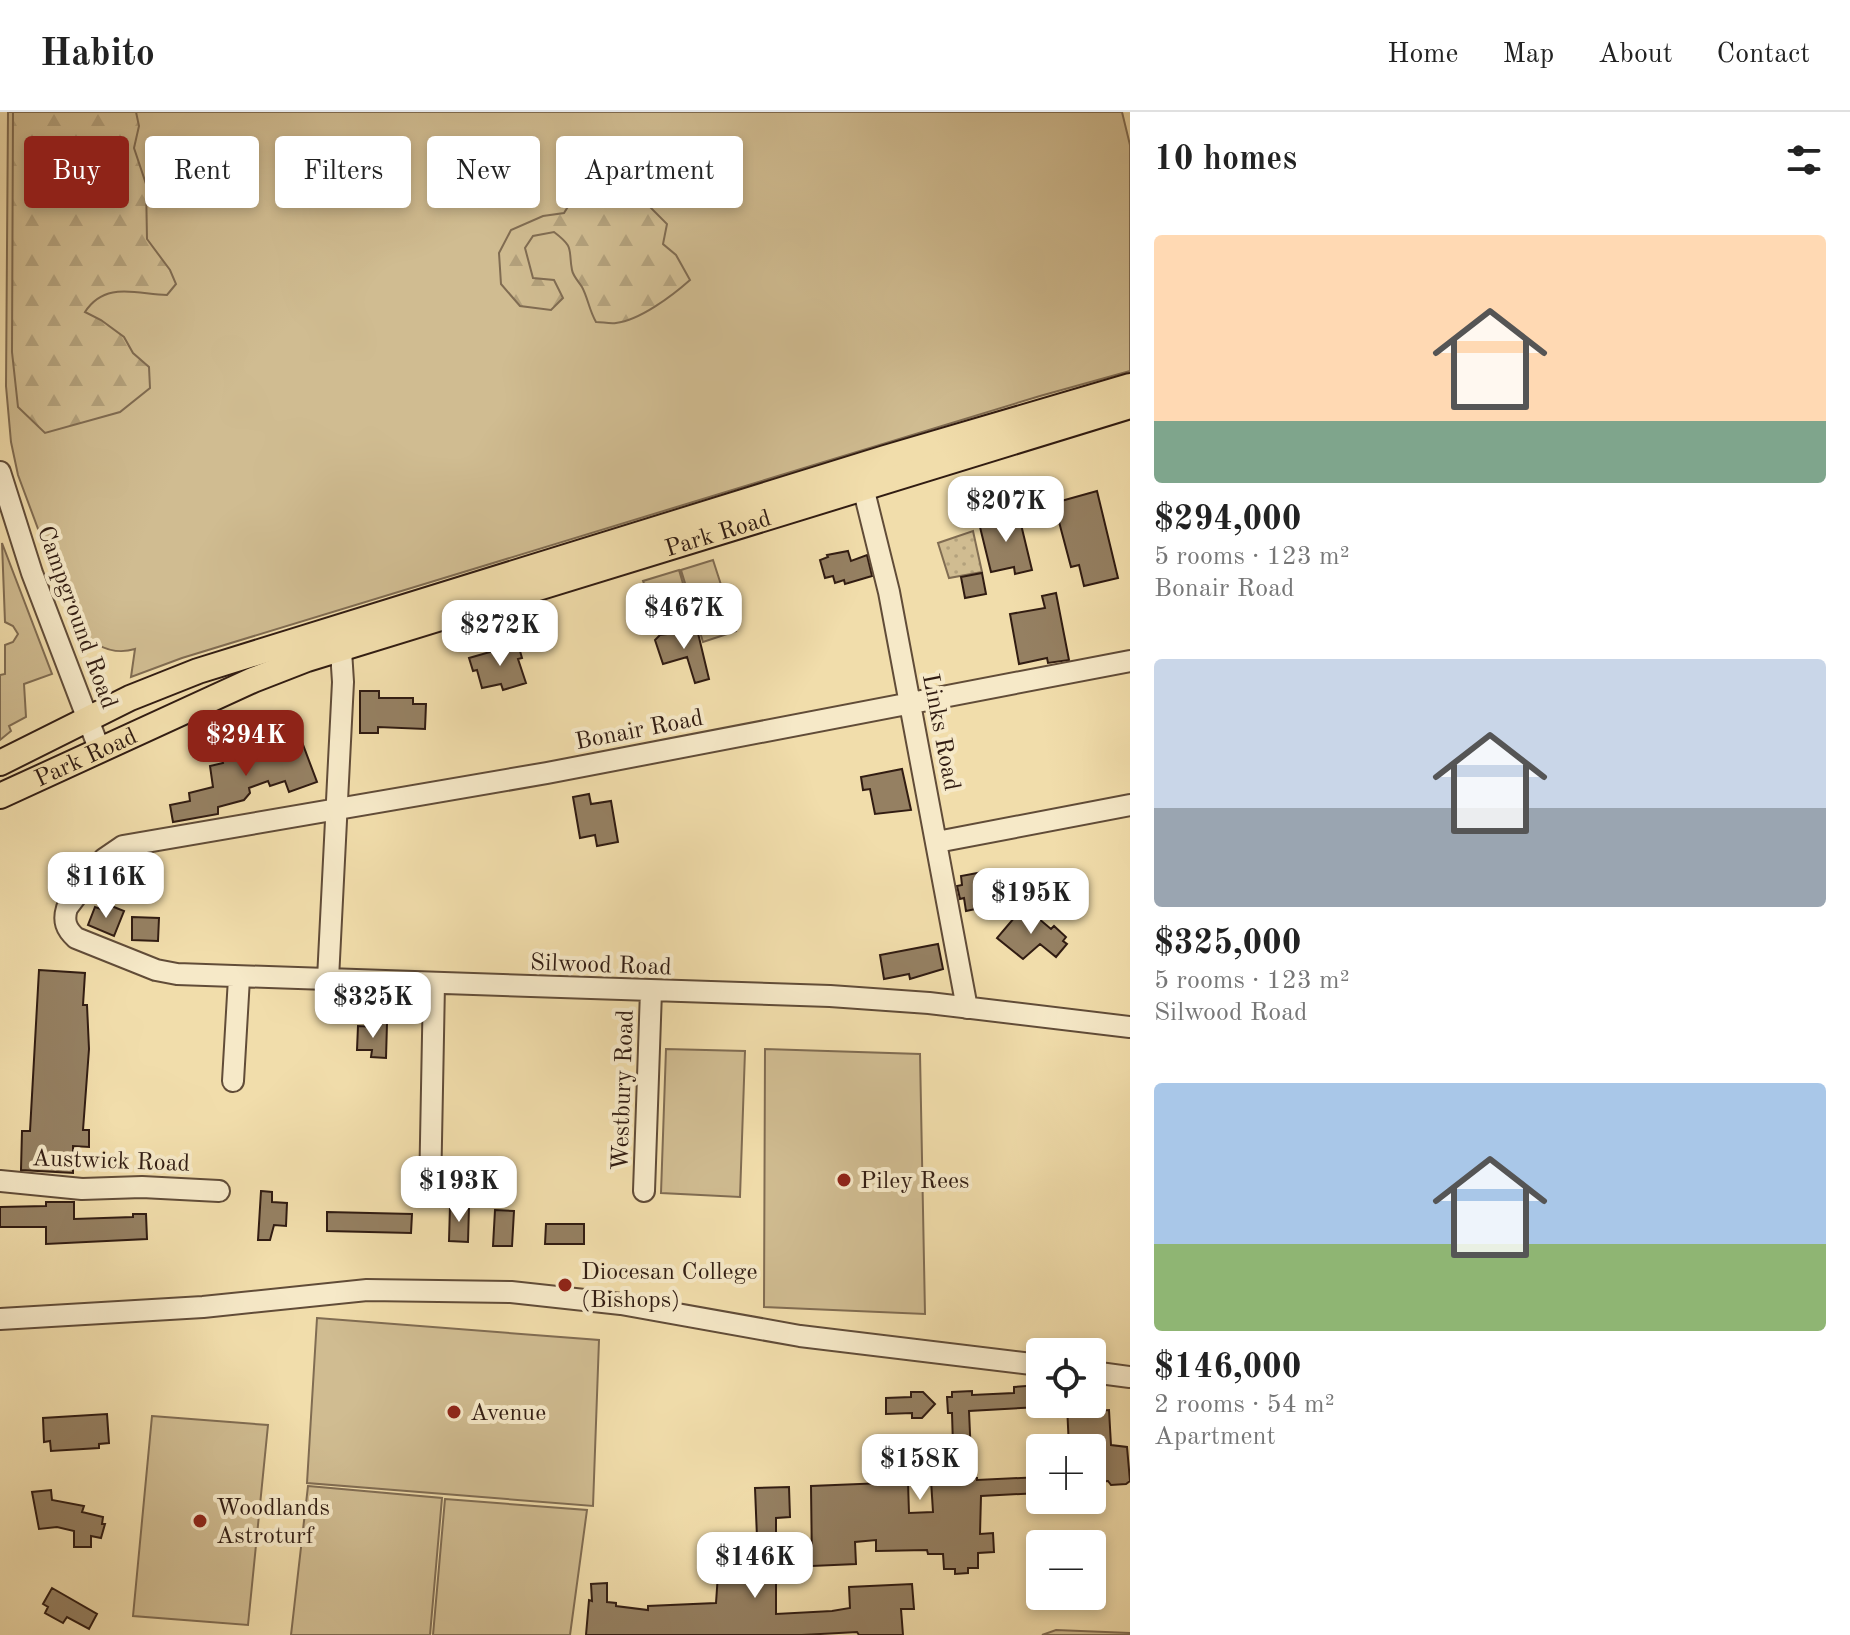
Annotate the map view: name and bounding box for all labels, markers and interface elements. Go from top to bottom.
text: Habito [40,36,155,74]
text: Home [1387,41,1458,69]
text: Map [1502,41,1554,69]
text: About [1598,41,1673,69]
text: Contact [1717,41,1810,69]
chip: Buy [24,136,129,208]
chip: Rent [145,136,259,208]
chip: Filters [275,136,411,208]
chip: New [427,136,540,208]
chip: Apartment [556,136,743,208]
icon: filters [1782,138,1826,182]
text: 10 homes [1154,143,1297,177]
icon: home [1418,287,1562,431]
pin: $207K [950,476,1062,544]
text: $207K [966,489,1046,515]
text: $294,000 [1154,503,1302,537]
street label: Park Road [662,507,774,562]
street label: Campground Road [32,523,120,712]
text: 5 rooms · 123 m² [1154,544,1350,570]
text: Bonair Road [1154,576,1295,602]
pin: $467K [628,583,740,651]
text: $467K [644,596,724,622]
pin: $272K [444,600,556,668]
text: $272K [460,613,540,639]
street label: Links Road [917,672,963,793]
street label: Bonair Road [573,707,705,755]
pin: $294K [190,710,302,778]
icon: home [1418,711,1562,855]
text: $294K [206,723,286,749]
street label: Park Road [31,725,141,792]
pin: $116K [50,852,162,920]
text: $116K [66,865,146,891]
pin: $195K [975,868,1087,936]
text: $195K [991,881,1071,907]
text: $325,000 [1154,927,1302,961]
street label: Silwood Road [530,952,672,980]
text: 5 rooms · 123 m² [1154,968,1350,994]
pin: $325K [317,972,429,1040]
text: $325K [333,985,413,1011]
text: Silwood Road [1154,1000,1308,1026]
street label: Westbury Road [609,1009,639,1171]
icon: home [1418,1135,1562,1279]
street label: Austwick Road [31,1147,190,1177]
pin: $193K [403,1156,515,1224]
text: $193K [419,1169,499,1195]
place label: Piley Rees [860,1170,969,1194]
marker: Piley Rees [835,1171,853,1189]
place label: Diocesan College (Bishops) [581,1261,758,1313]
marker: Diocesan College (Bishops) [556,1276,574,1294]
map controls [1026,1338,1106,1610]
button: locate [1026,1338,1106,1418]
text: $146,000 [1154,1351,1302,1385]
text: 2 rooms · 54 m² [1154,1392,1335,1418]
place label: Avenue [470,1402,546,1426]
marker: Avenue [445,1403,463,1421]
text: Apartment [1154,1424,1276,1450]
pin: $158K [864,1434,976,1502]
button: + [1026,1434,1106,1514]
text: $158K [880,1447,960,1473]
place label: Woodlands Astroturf [216,1497,330,1549]
marker: Woodlands Astroturf [191,1512,209,1530]
button: − [1026,1530,1106,1610]
pin: $146K [699,1532,811,1600]
text: $146K [715,1545,795,1571]

